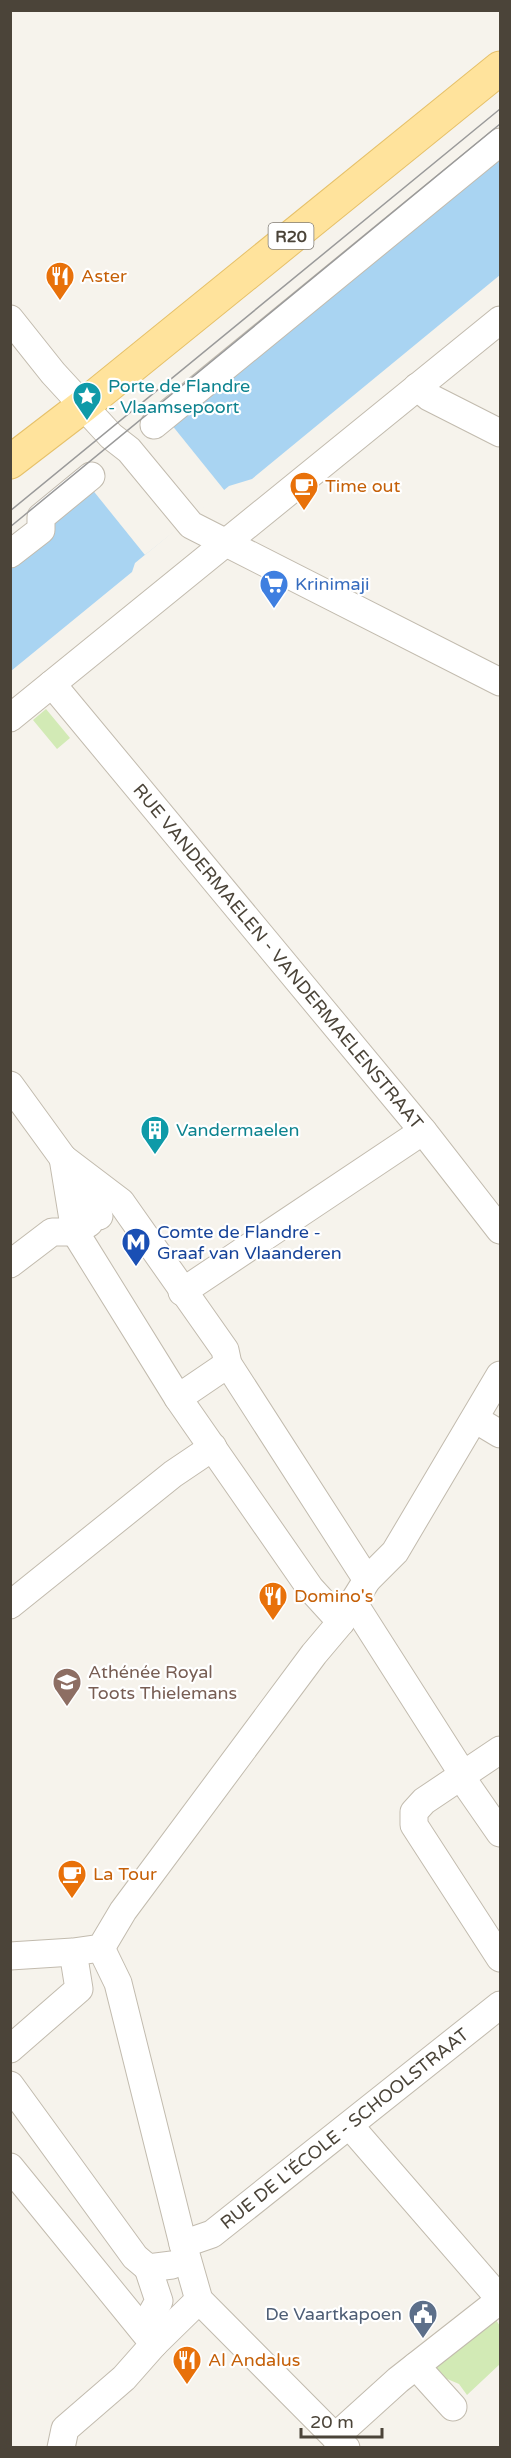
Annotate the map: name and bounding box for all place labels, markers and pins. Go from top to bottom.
restaurant icon: Aster [44,260,76,302]
place label: Aster [81,265,127,287]
place label: Porte de Flandre - Vlaamsepoort [108,375,250,418]
place icon: Porte de Flandre - Vlaamsepoort [71,380,103,422]
cafe icon: Time out [288,470,320,512]
place label: Time out [325,475,401,497]
supermarket icon: Krinimaji [258,568,290,610]
place label: Krinimaji [295,573,370,595]
building icon: Vandermaelen [139,1114,171,1156]
place label: Vandermaelen [176,1119,299,1141]
place label: Comte de Flandre - Graaf van Vlaanderen [157,1221,342,1264]
metro station icon: Comte de Flandre - Graaf van Vlaanderen [120,1226,152,1268]
restaurant icon: Domino's [257,1580,289,1622]
place label: Domino's [294,1585,373,1607]
place label: Athénée Royal Toots Thielemans [88,1661,237,1704]
school or university icon: Athénée Royal Toots Thielemans [51,1666,83,1708]
cafe icon: La Tour [56,1858,88,1900]
place label: La Tour [93,1863,157,1885]
public building icon: De Vaartkapoen [407,2298,439,2340]
place label: De Vaartkapoen [265,2303,402,2325]
restaurant icon: Al Andalus [171,2344,203,2386]
place label: Al Andalus [208,2349,300,2371]

